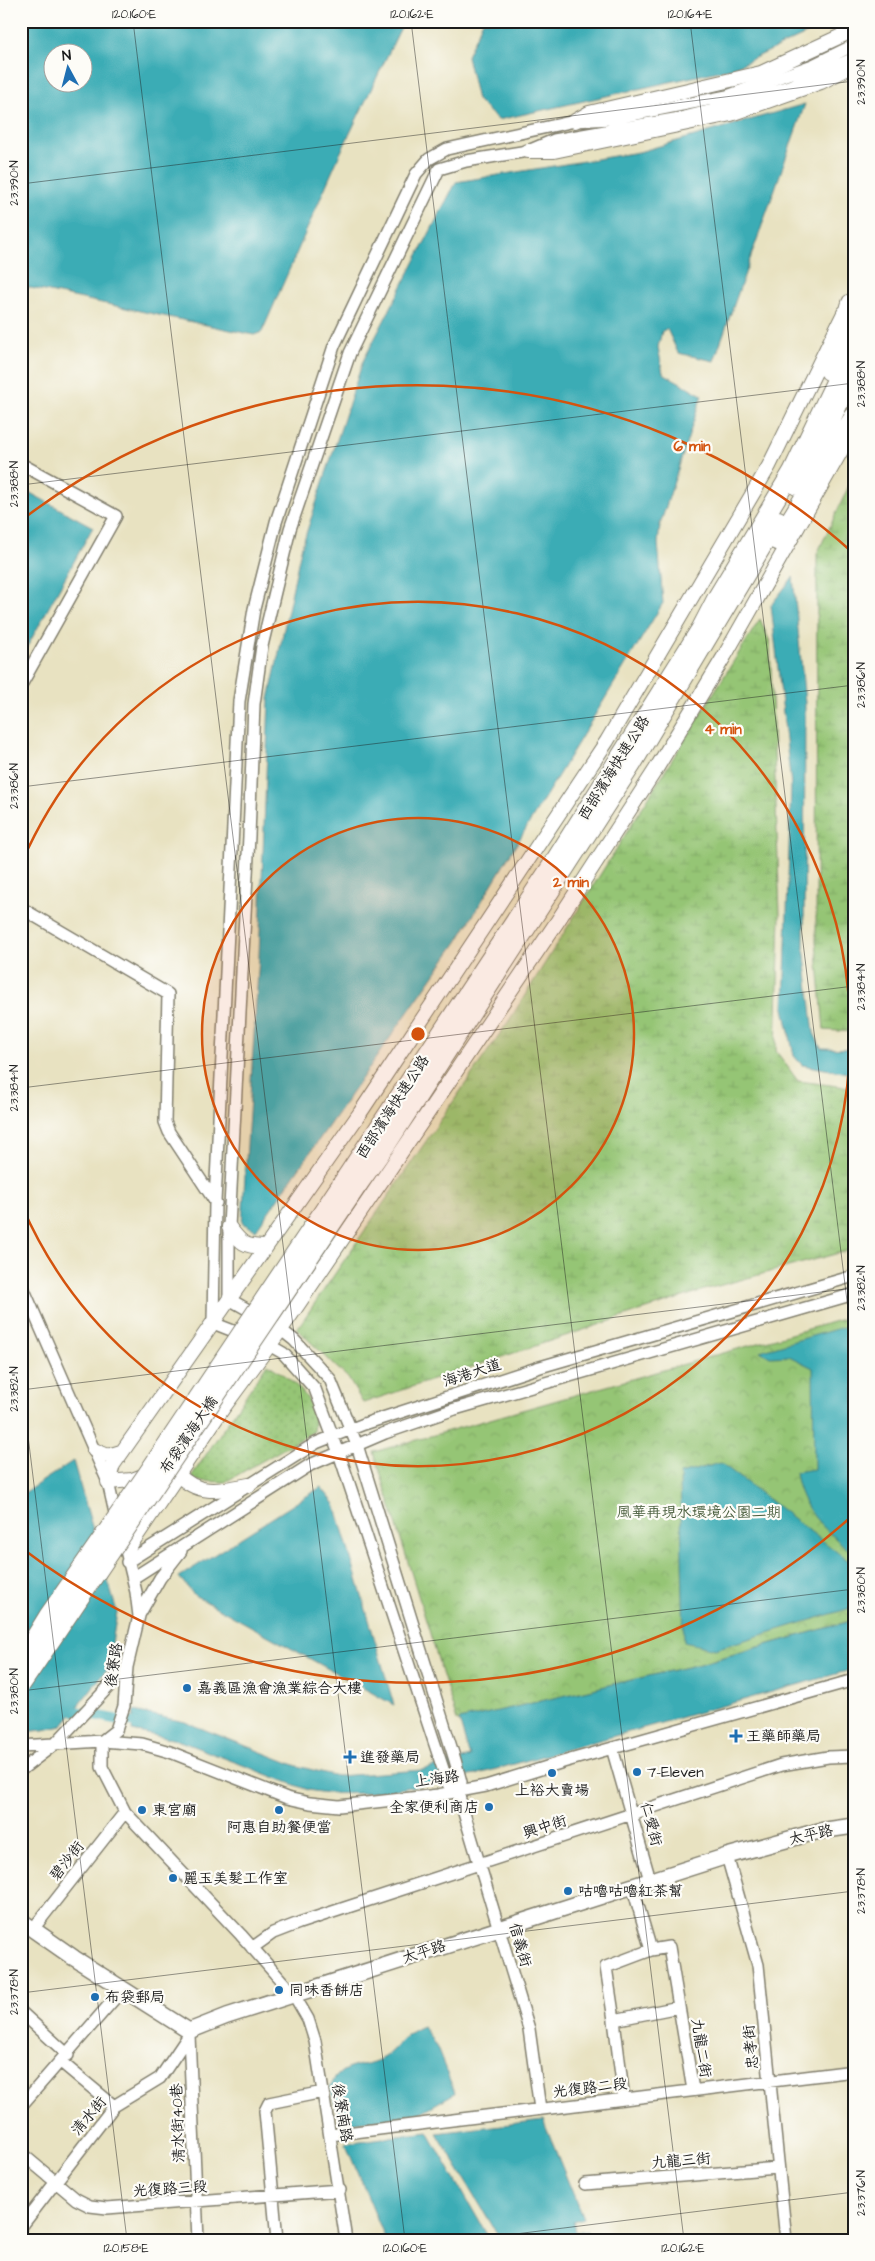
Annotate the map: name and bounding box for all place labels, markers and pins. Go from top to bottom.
centre of rings [409,1025,427,1043]
place label: 嘉義區漁會漁業綜合大樓 [197,1678,362,1699]
marker: 嘉義區漁會漁業綜合大樓 [181,1682,193,1694]
place label: 王藥師藥局 [746,1726,821,1747]
marker: 王藥師藥局 [730,1730,742,1742]
place label: 進發藥局 [360,1747,420,1768]
marker: 進發藥局 [344,1751,356,1763]
place label: 7-Eleven [647,1762,704,1783]
marker: 7-Eleven [631,1766,643,1778]
marker: 上裕大賣場 [546,1767,558,1779]
place label: 上裕大賣場 [514,1780,590,1801]
place label: 全家便利商店 [389,1797,479,1818]
place label: 東宮廟 [152,1800,197,1821]
marker: 全家便利商店 [483,1801,495,1813]
marker: 東宮廟 [136,1804,148,1816]
marker: 阿惠自助餐便當 [273,1804,285,1816]
place label: 阿惠自助餐便當 [226,1817,332,1838]
place label: 麗玉美髮工作室 [183,1868,288,1889]
marker: 麗玉美髮工作室 [167,1872,179,1884]
place label: 咕嚕咕嚕紅茶幫 [578,1881,683,1902]
marker: 咕嚕咕嚕紅茶幫 [562,1885,574,1897]
place label: 同味香餅店 [289,1980,364,2001]
marker: 同味香餅店 [273,1984,285,1996]
place label: 布袋郵局 [105,1987,165,2008]
marker: 布袋郵局 [89,1991,101,2003]

